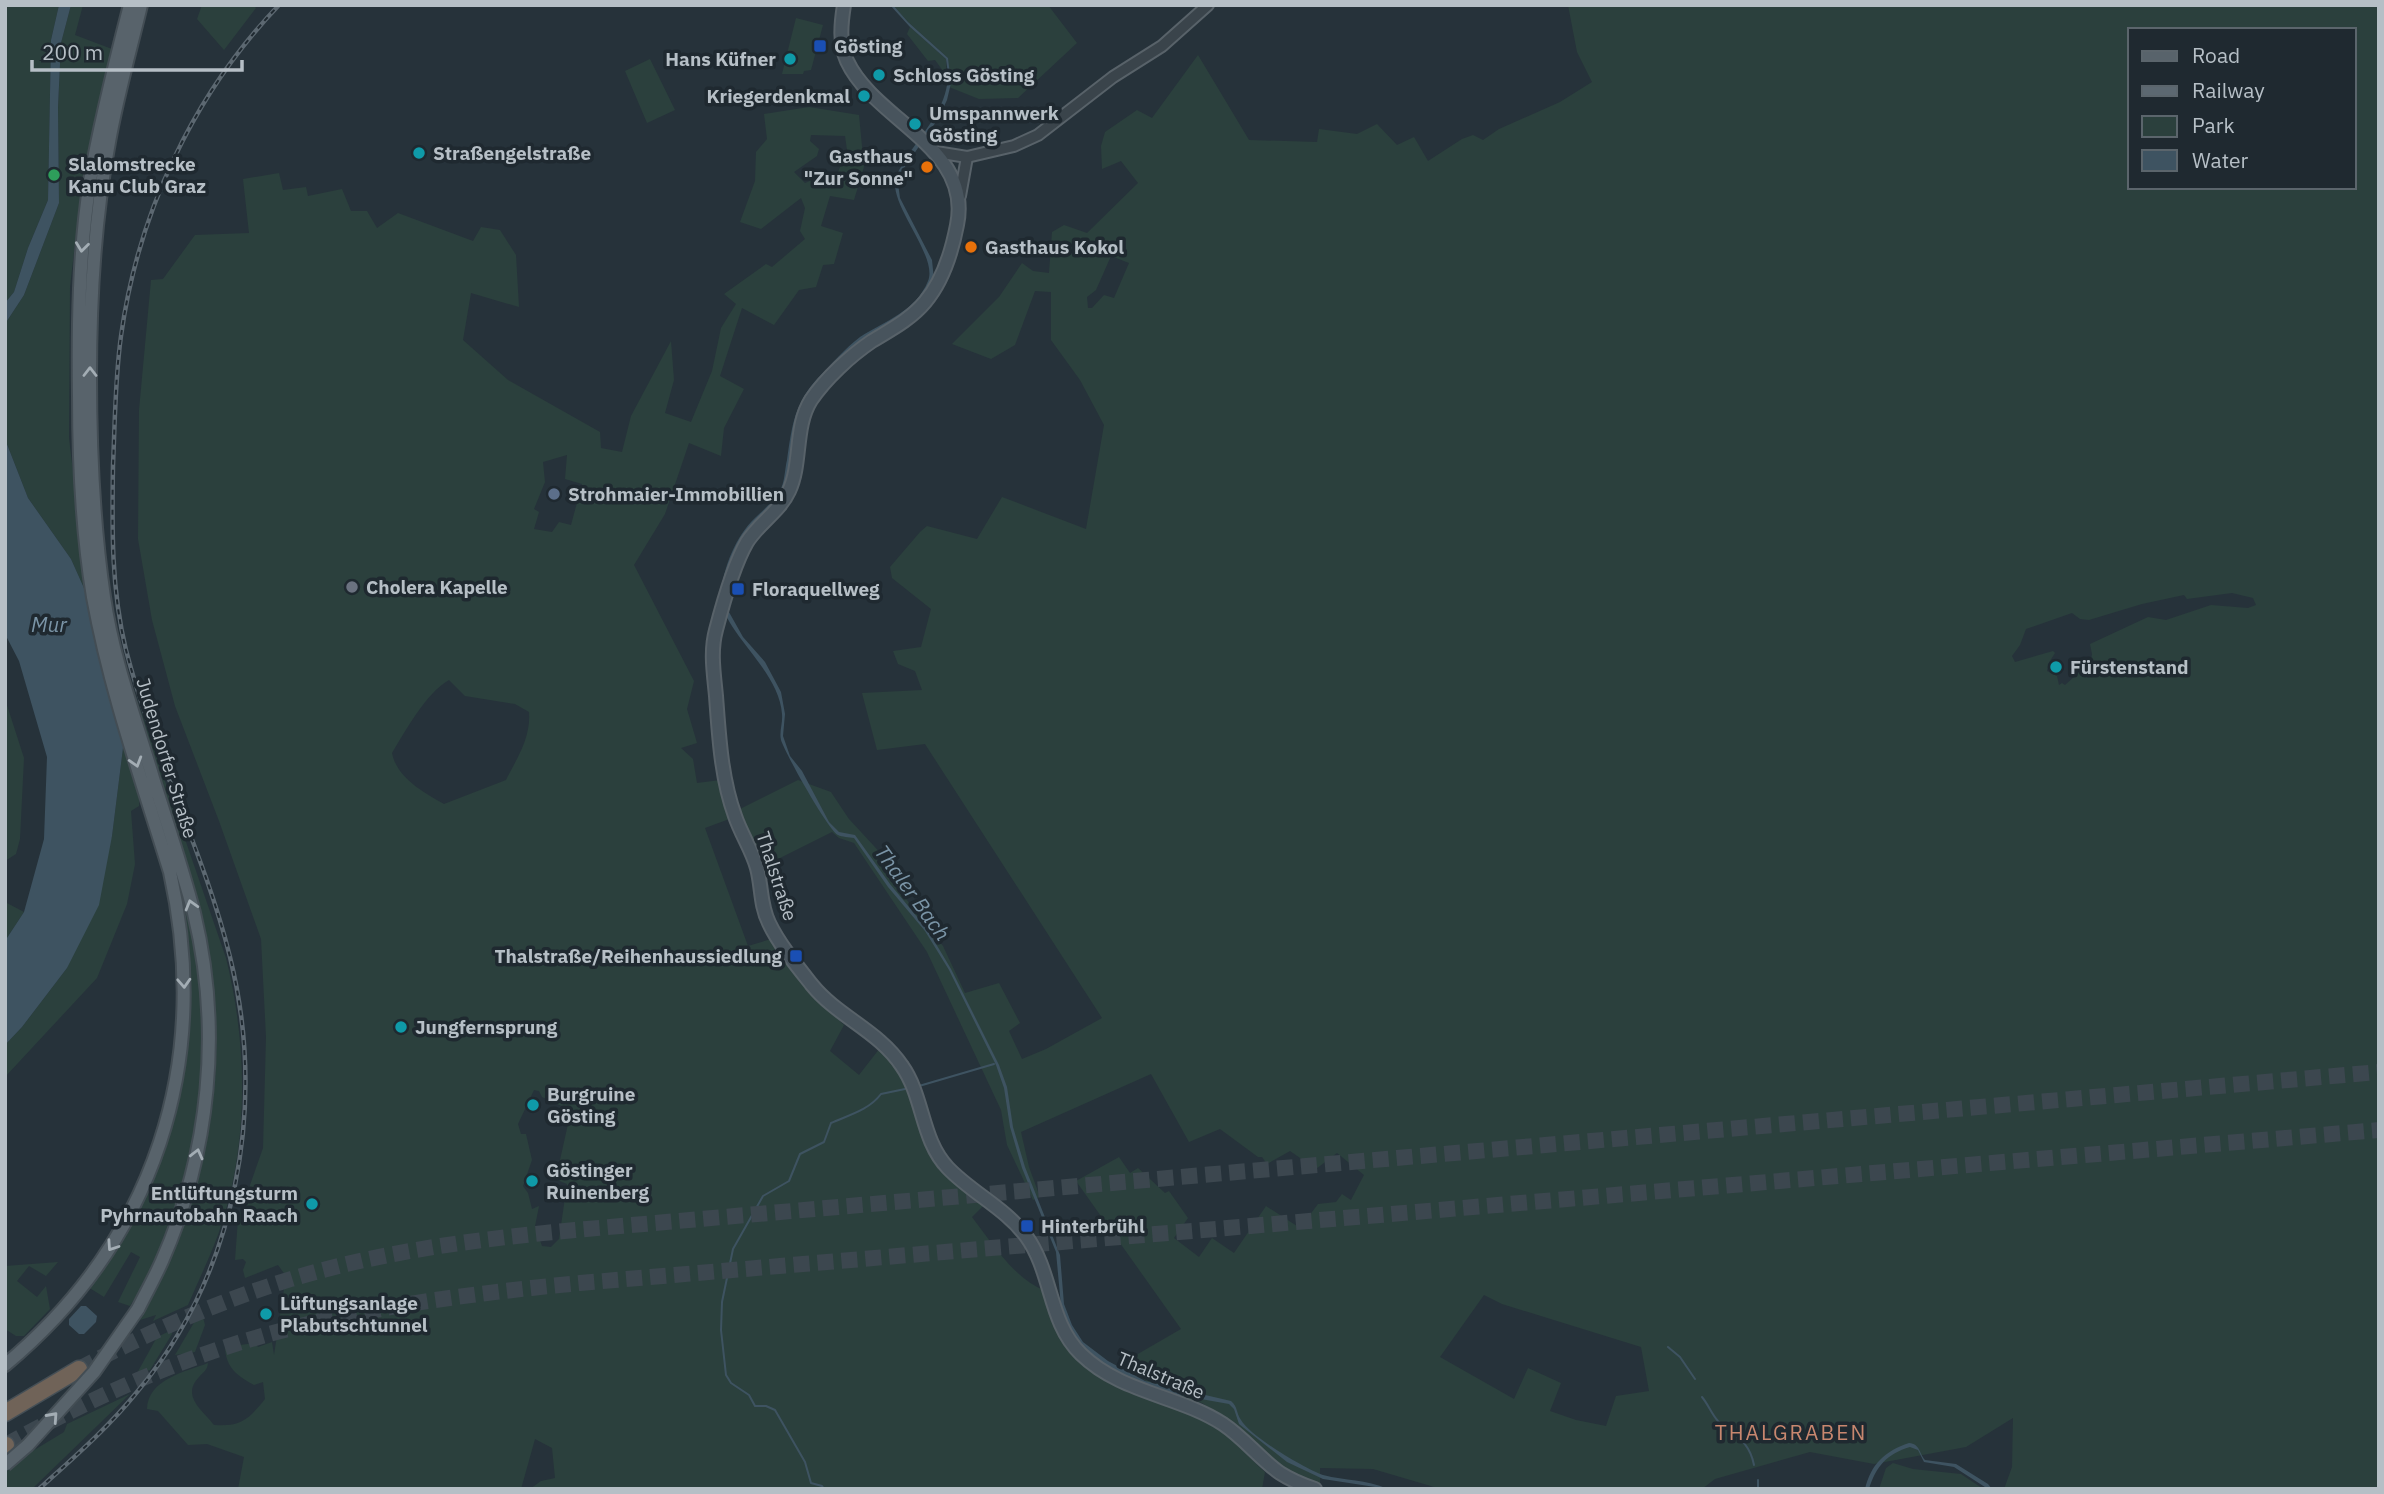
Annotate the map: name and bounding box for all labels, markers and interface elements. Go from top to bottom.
scale bar [32,28,242,72]
legend [2128,28,2356,189]
place label: Gösting [834,34,903,58]
text: 200 m [42,38,103,66]
marker: Gösting [812,38,828,54]
text: Road [2192,41,2240,69]
place label: Hans Küfner [665,47,776,71]
marker: Hans Küfner [782,51,798,67]
place label: Schloss Gösting [893,63,1035,87]
marker: Schloss Gösting [871,67,887,83]
text: Railway [2192,76,2265,104]
place label: Kriegerdenkmal [706,84,850,108]
marker: Kriegerdenkmal [856,88,872,104]
place label: Umspannwerk Gösting [929,101,1059,147]
text: Park [2192,111,2235,139]
marker: Umspannwerk Gösting [907,116,923,132]
place label: Straßengelstraße [433,141,591,165]
place label: Gasthaus "Zur Sonne" [804,144,913,190]
marker: Straßengelstraße [411,145,427,161]
text: Water [2192,146,2249,174]
place label: Slalomstrecke Kanu Club Graz [68,152,206,198]
marker: Gasthaus "Zur Sonne" [919,159,935,175]
marker: Slalomstrecke Kanu Club Graz [46,167,62,183]
place label: Gasthaus Kokol [985,235,1124,259]
marker: Gasthaus Kokol [963,239,979,255]
one-way arrow [75,241,90,253]
one-way arrow [82,366,98,376]
place label: Strohmaier-Immobillien [568,482,784,506]
marker: Strohmaier-Immobillien [546,486,562,502]
place label: Cholera Kapelle [366,575,508,599]
place label: Floraquellweg [752,577,880,601]
marker: Cholera Kapelle [344,579,360,595]
marker: Floraquellweg [730,581,746,597]
water label: Mur [31,610,68,638]
place label: Fürstenstand [2070,655,2189,679]
marker: Fürstenstand [2048,659,2064,675]
street label: Judendorfer Straße [131,675,203,841]
one-way arrow [128,755,143,767]
street label: Thalstraße [751,828,803,924]
water label: Thaler Bach [869,839,957,946]
one-way arrow [185,899,199,911]
place label: Thalstraße/Reihenhaussiedlung [494,944,782,968]
marker: Thalstraße/Reihenhaussiedlung [788,948,804,964]
one-way arrow [176,978,191,989]
place label: Jungfernsprung [415,1015,558,1039]
marker: Jungfernsprung [393,1019,409,1035]
place label: Burgruine Gösting [547,1082,635,1128]
marker: Burgruine Gösting [525,1097,541,1113]
one-way arrow [189,1148,203,1160]
place label: Göstinger Ruinenberg [546,1158,650,1204]
marker: Göstinger Ruinenberg [524,1173,540,1189]
place label: Entlüftungsturm Pyhrnautobahn Raach [100,1181,298,1227]
marker: Entlüftungsturm Pyhrnautobahn Raach [304,1196,320,1212]
place label: Hinterbrühl [1041,1214,1145,1238]
marker: Hinterbrühl [1019,1218,1035,1234]
one-way arrow [107,1238,120,1251]
place label: Lüftungsanlage Plabutschtunnel [280,1291,428,1337]
marker: Lüftungsanlage Plabutschtunnel [258,1306,274,1322]
street label: Thalstraße [1114,1346,1208,1404]
one-way arrow [45,1412,57,1425]
district label: THALGRABEN [1715,1418,1867,1446]

